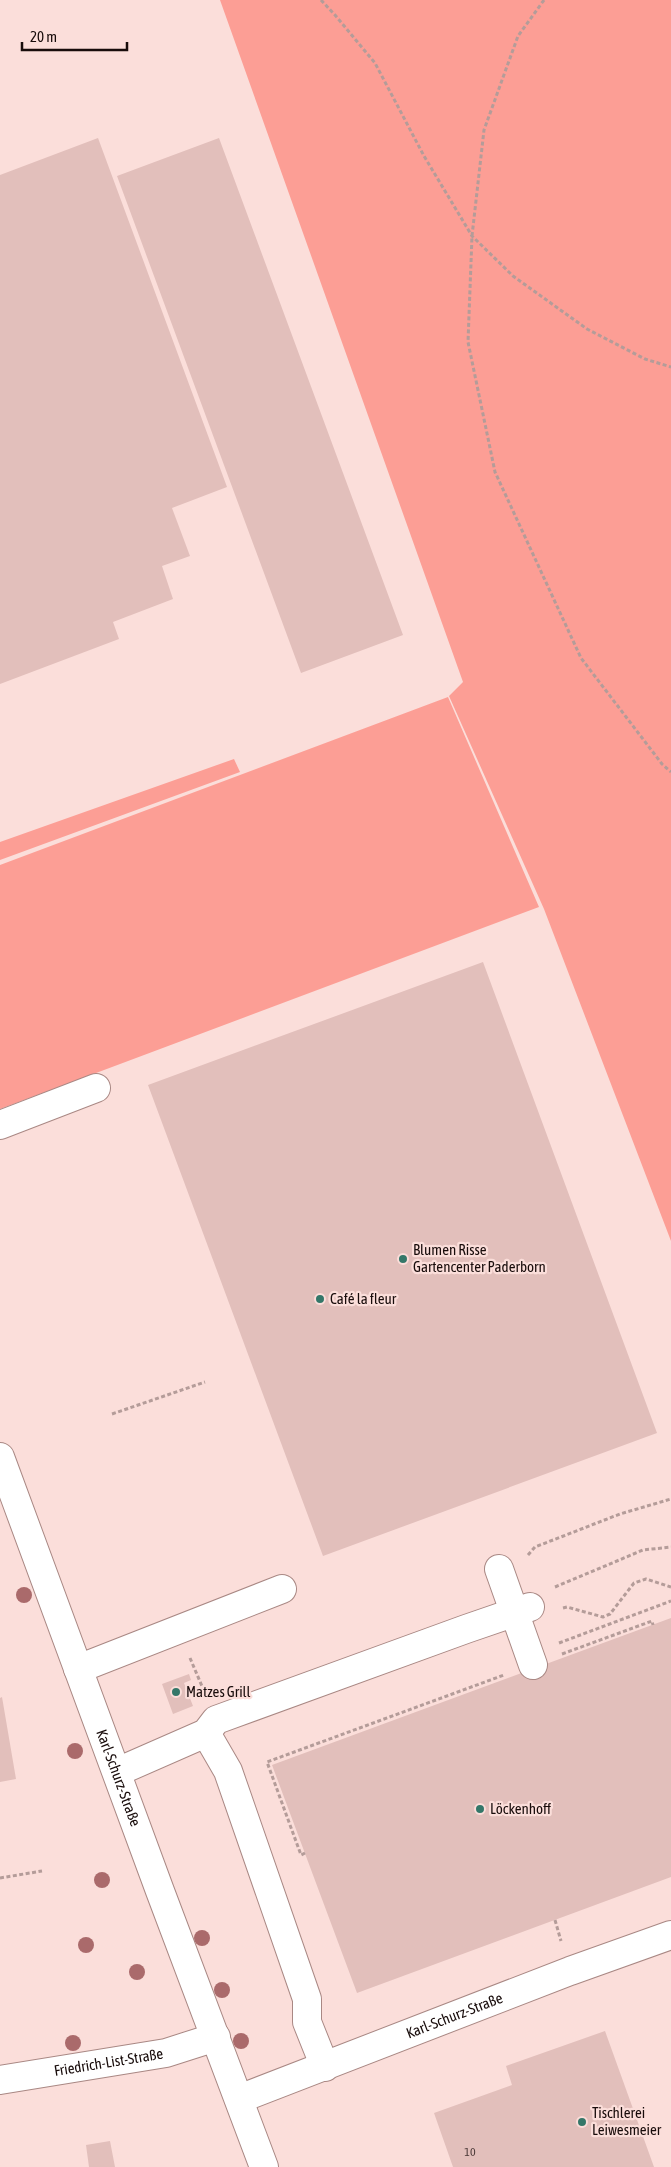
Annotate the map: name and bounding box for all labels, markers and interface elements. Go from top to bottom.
scale bar [22,20,128,52]
text: 20 m [30,28,57,45]
place label: Blumen Risse Gartencenter Paderborn [413,1241,546,1275]
marker: Blumen Risse Gartencenter Paderborn [397,1253,409,1265]
place label: Café la fleur [330,1290,397,1307]
marker: Café la fleur [314,1293,326,1305]
place label: Matzes Grill [186,1683,251,1700]
marker: Matzes Grill [170,1686,182,1698]
street label: Karl-Schurz-Straße [93,1727,144,1829]
place label: Löckenhoff [490,1800,551,1817]
marker: Löckenhoff [474,1803,486,1815]
street label: Karl-Schurz-Straße [404,1989,505,2042]
street label: Friedrich-List-Straße [53,2045,164,2079]
place label: Tischlerei Leiwesmeier [592,2104,662,2138]
marker: Tischlerei Leiwesmeier [576,2116,588,2128]
house number: 10 [464,2145,476,2159]

